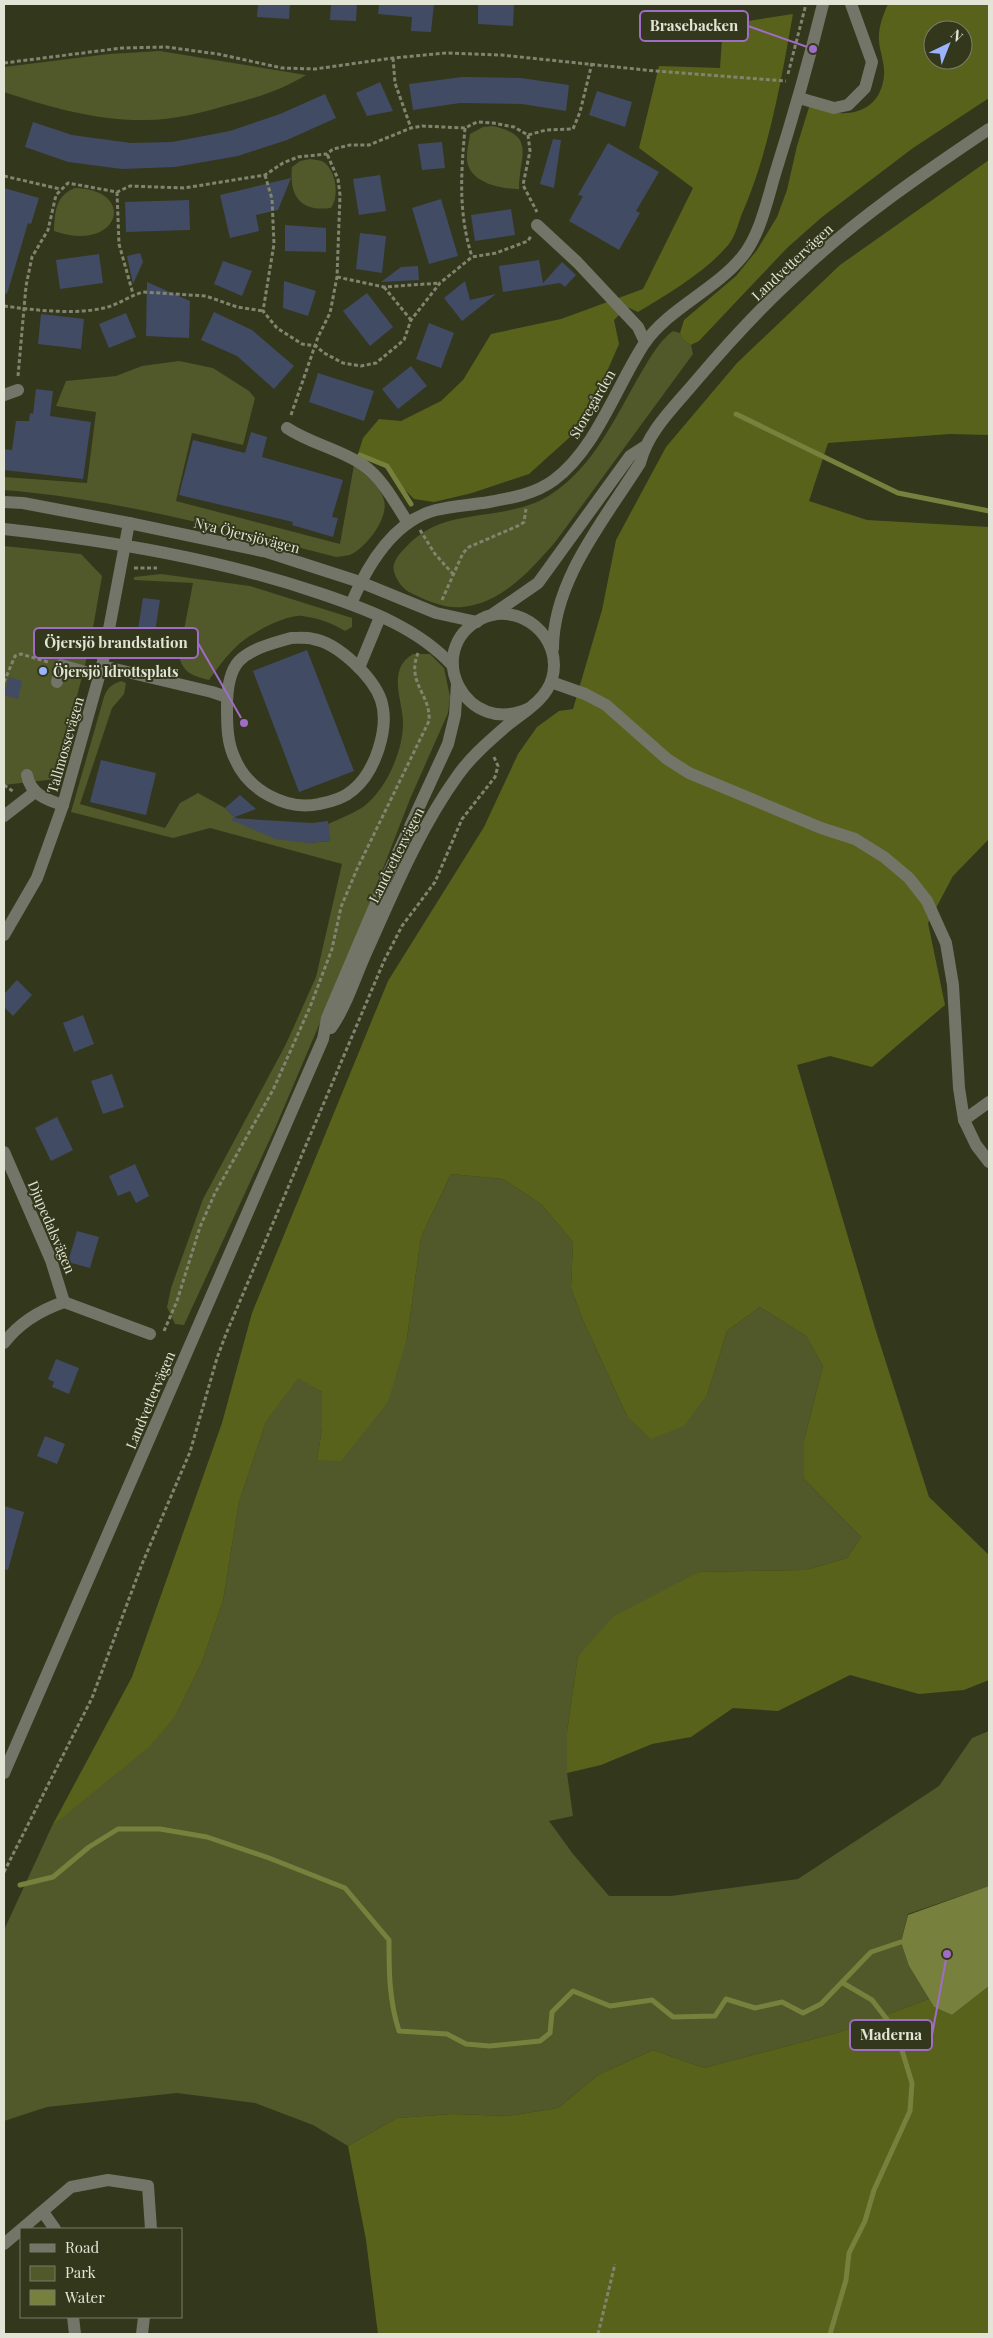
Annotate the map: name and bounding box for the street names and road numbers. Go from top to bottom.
street label: Landvettervägen [747,219,837,305]
street label: Storegården [565,365,620,442]
street label: Nya Öjersjövägen [192,513,303,557]
street label: Tallmossevägen [42,694,88,795]
street label: Landvettervägen [364,804,428,906]
street label: Djupedalsvägen [24,1178,80,1277]
street label: Landvettervägen [121,1348,179,1452]

